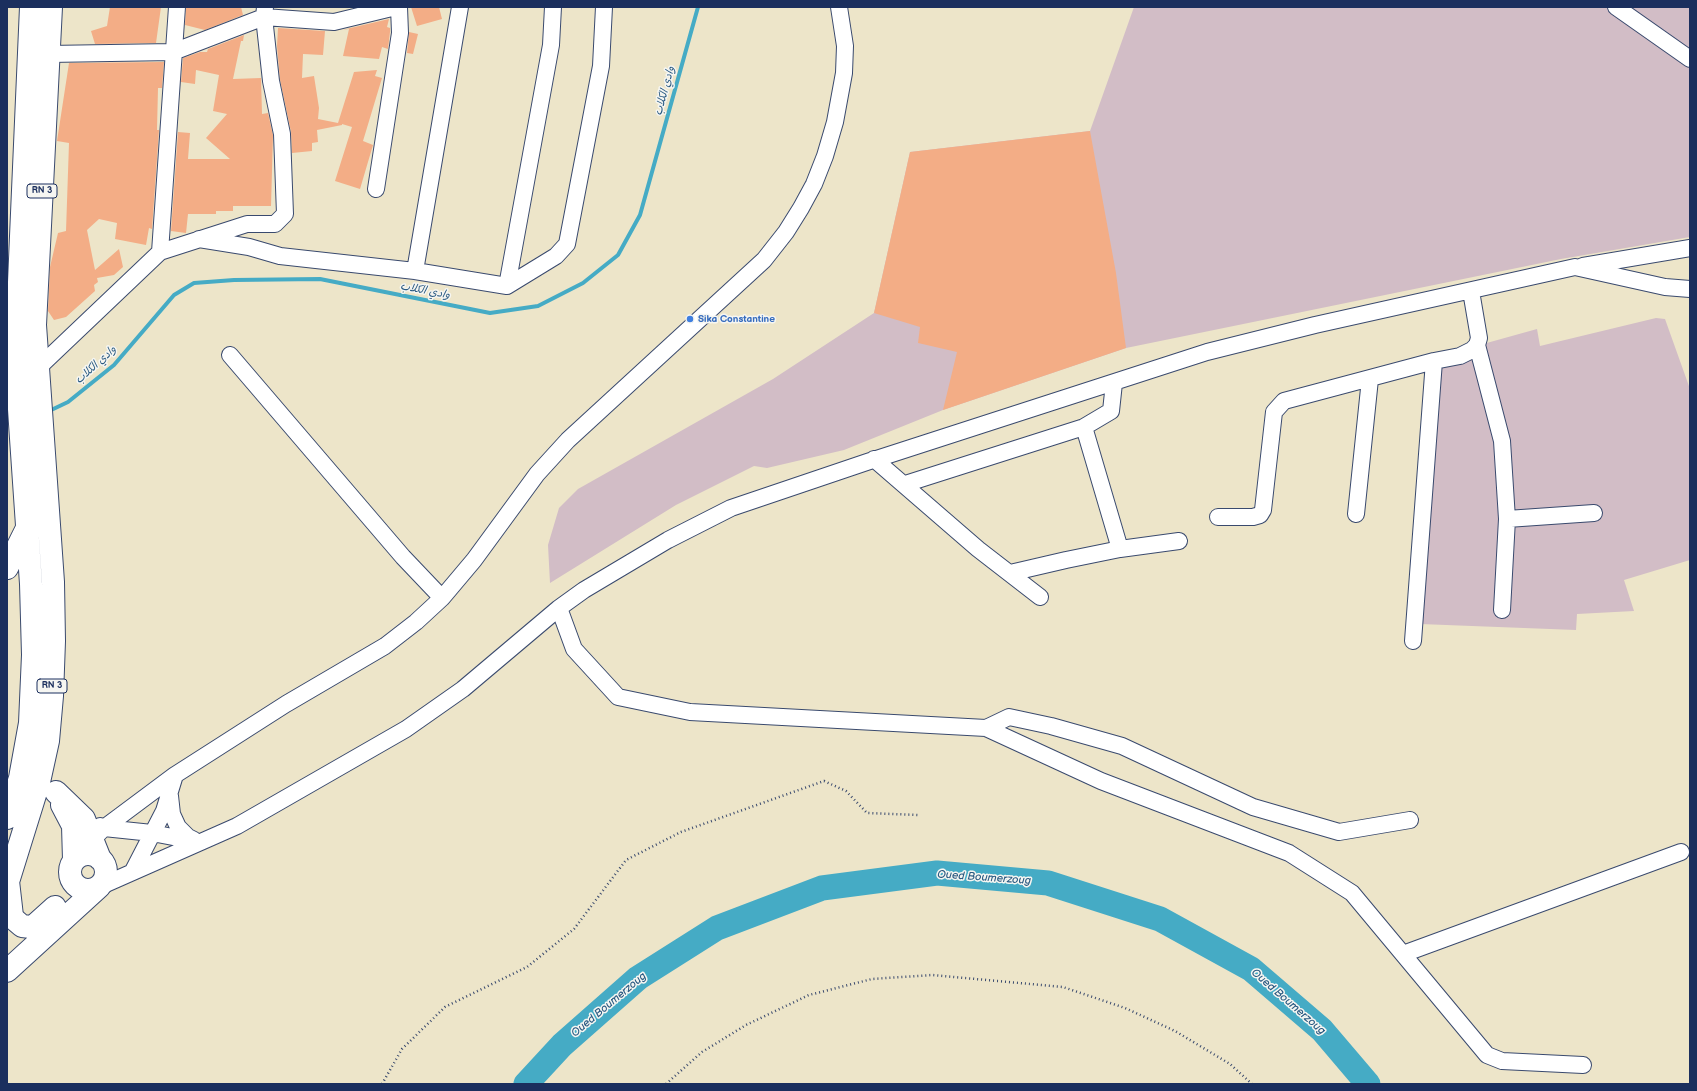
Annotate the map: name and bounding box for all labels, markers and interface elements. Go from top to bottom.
water label: وادي الكلاب [652,65,678,117]
road number: RN 3 [27,184,57,198]
water label: وادي الكلاب [399,280,451,302]
place label: Sika Constantine [698,313,775,325]
marker: Sika Constantine [685,314,695,324]
water label: وادي الكلاب [73,343,119,387]
road number: RN 3 [37,679,67,693]
water label: Oued Boumerzoug [937,868,1031,888]
water label: Oued Boumerzoug [1248,966,1328,1038]
water label: Oued Boumerzoug [569,970,649,1040]

